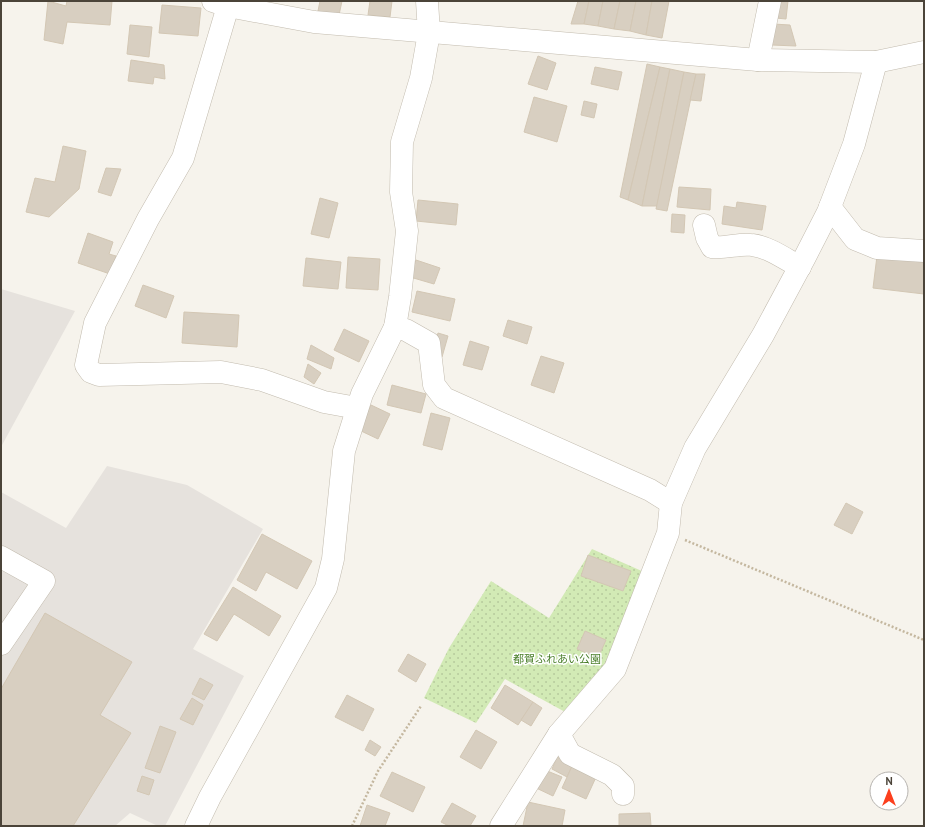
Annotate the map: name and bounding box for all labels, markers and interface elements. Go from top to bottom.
park label: 都賀ふれあい公園 [513,652,601,666]
north arrow [869,771,909,811]
text: N [885,774,893,788]

